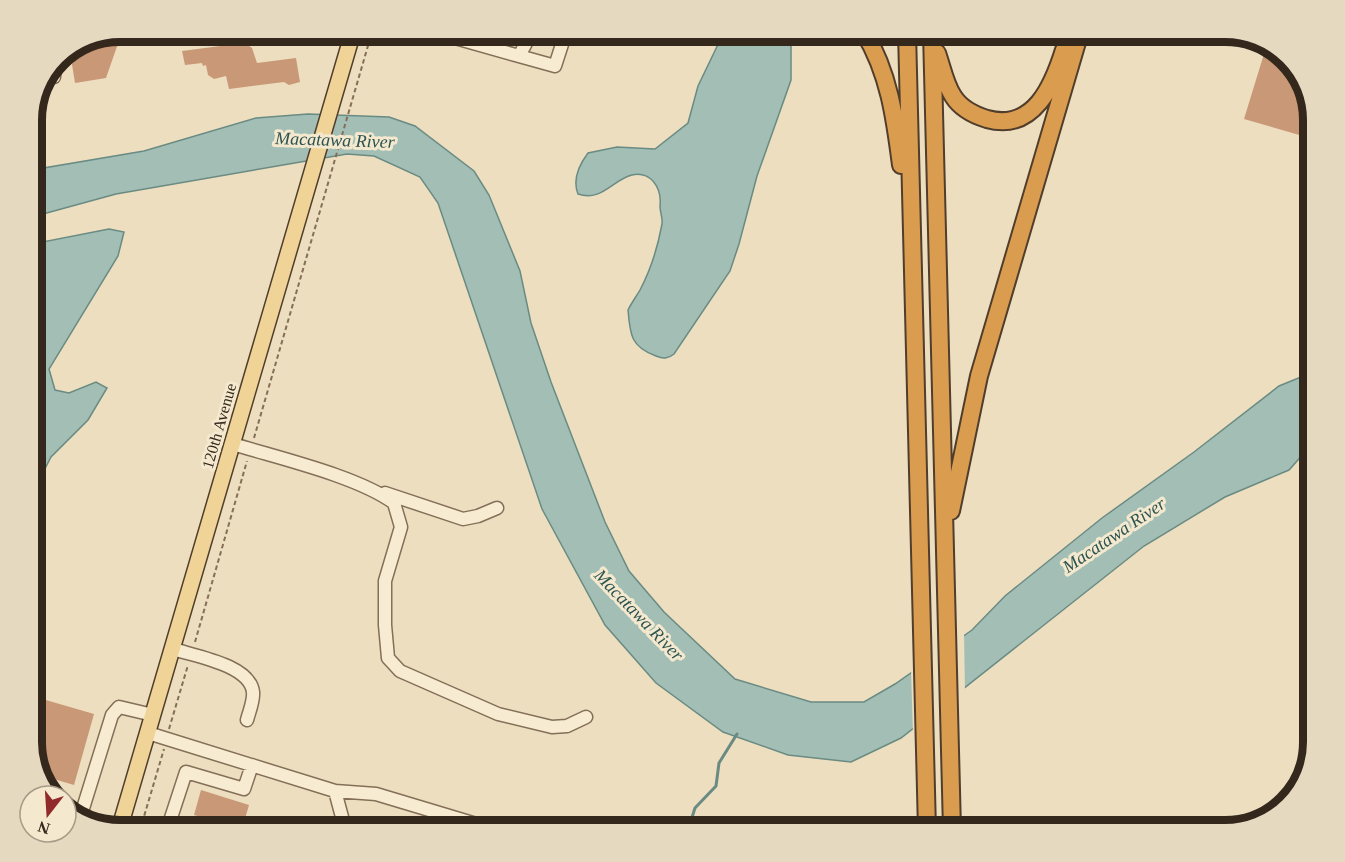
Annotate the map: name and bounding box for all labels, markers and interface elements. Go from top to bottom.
water label: Macatawa River [274,128,396,152]
street label: 120th Avenue [199,381,239,471]
water label: Macatawa River [1058,493,1170,577]
water label: Macatawa River [590,564,688,666]
north arrow [18,784,78,844]
text: N [35,818,52,838]

